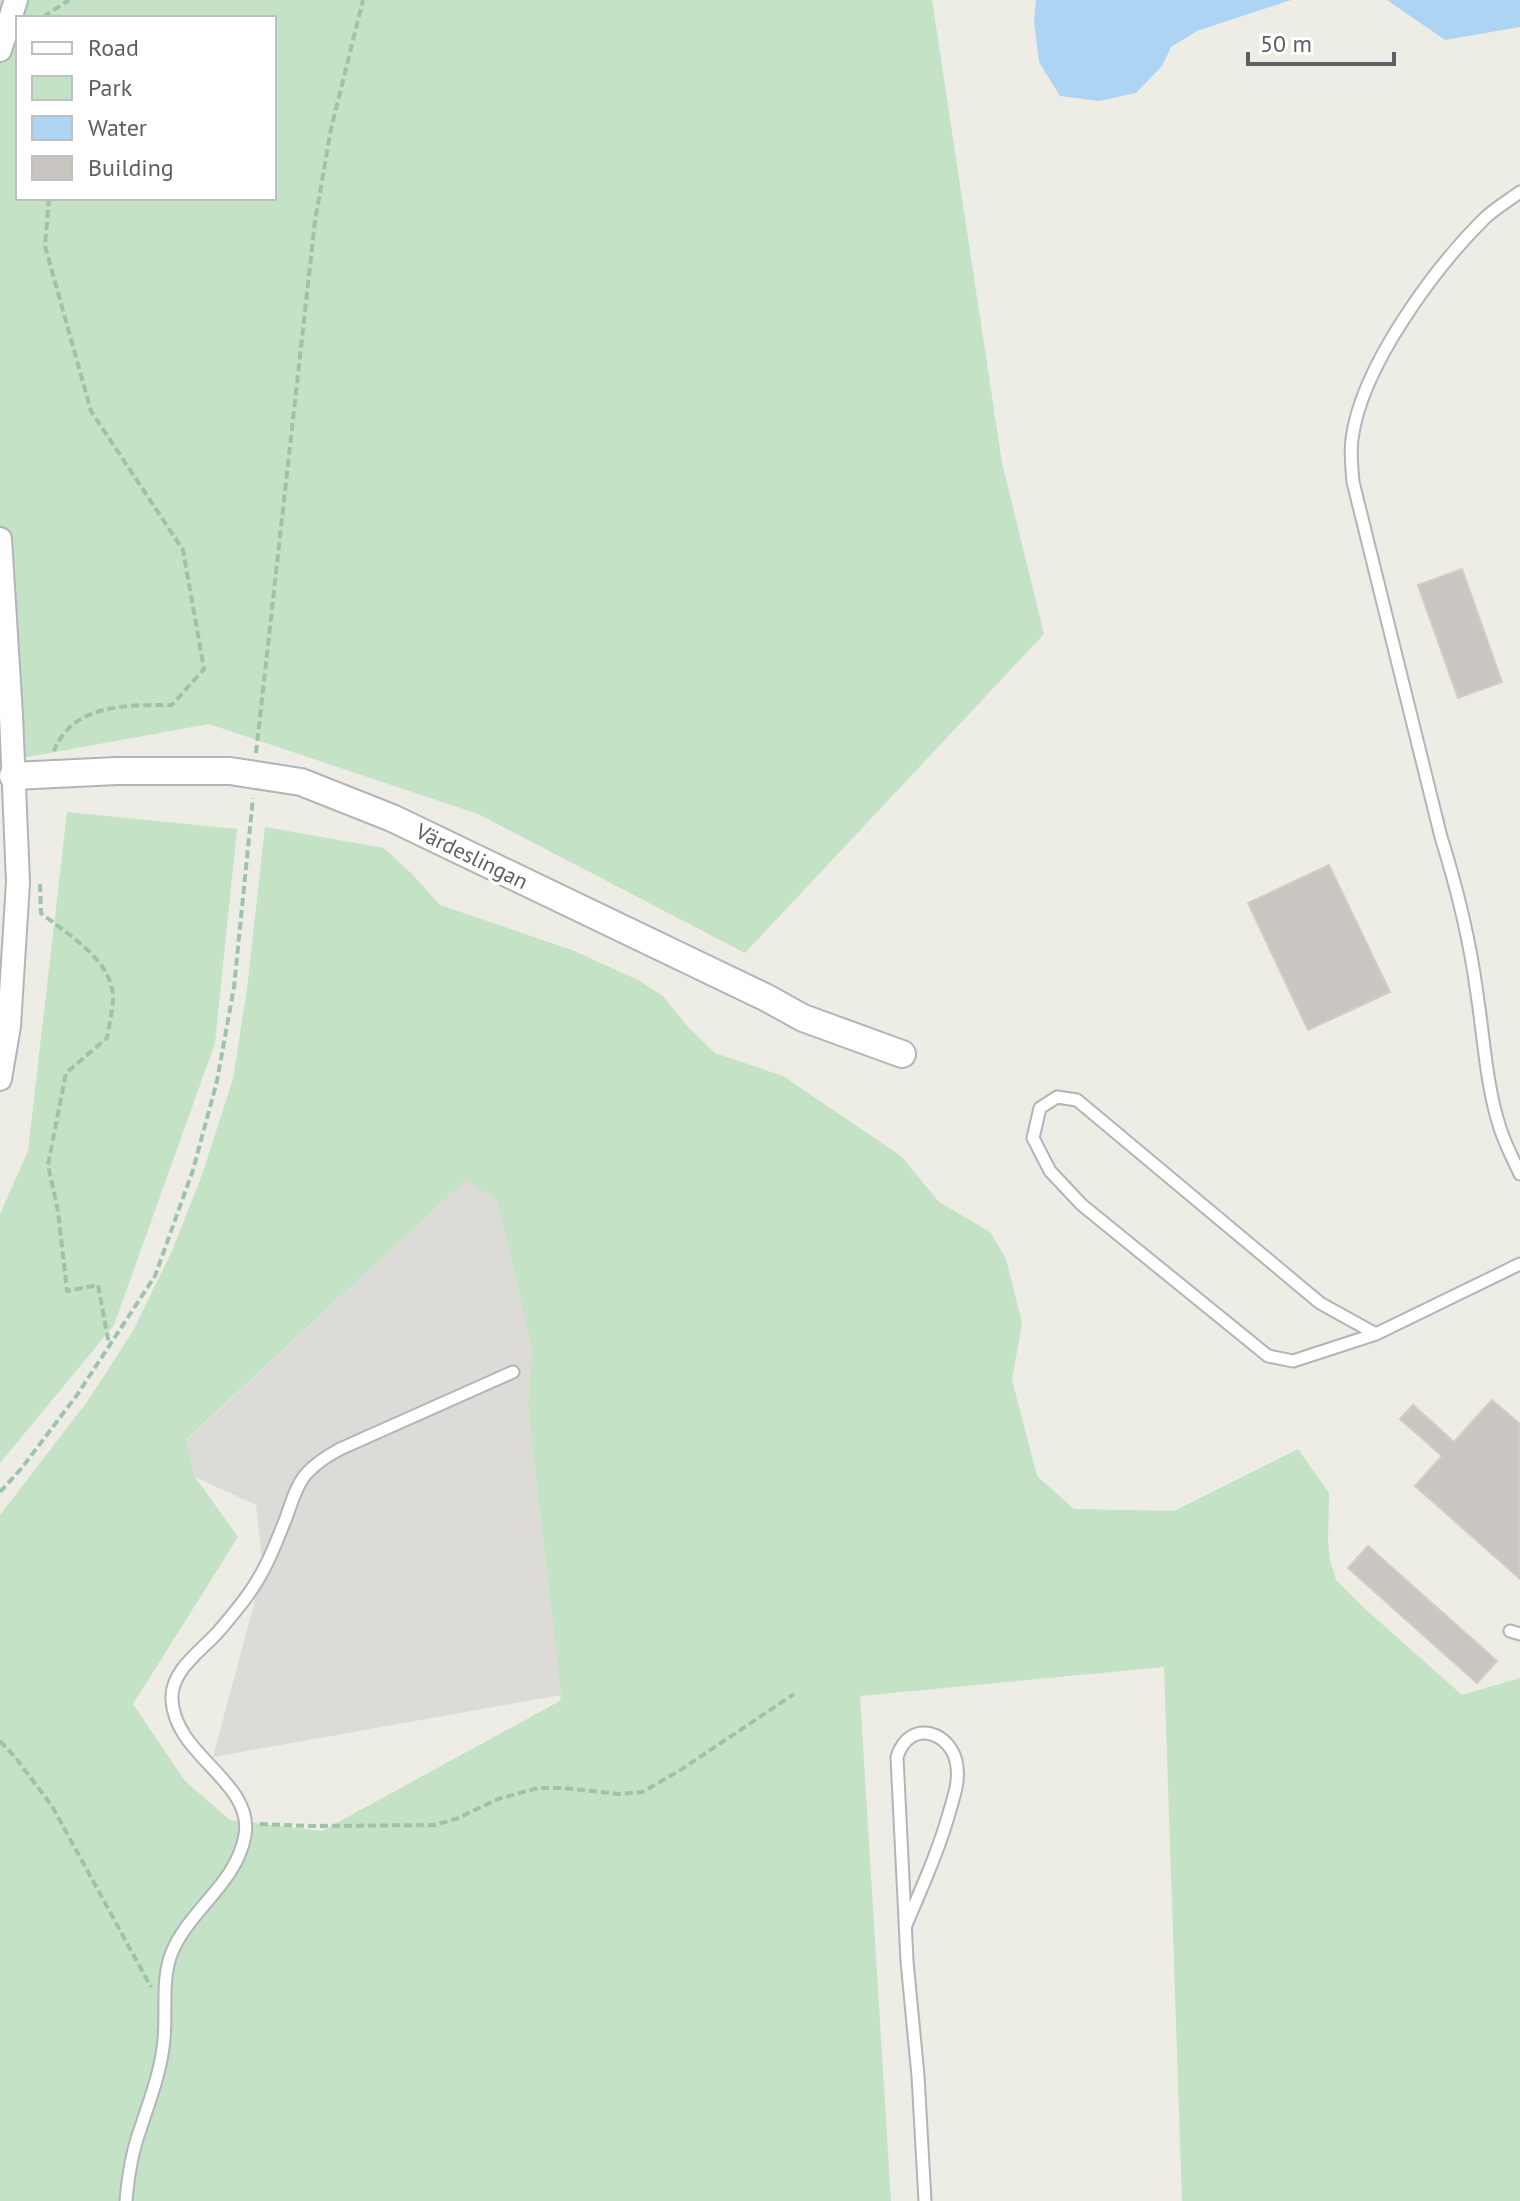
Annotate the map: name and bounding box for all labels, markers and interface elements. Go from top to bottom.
legend [16,16,276,200]
scale bar [1248,16,1394,66]
text: 50 m [1260,28,1312,59]
text: Road [88,32,139,63]
text: Park [88,72,133,103]
text: Water [88,112,147,143]
text: Building [88,152,174,183]
street label: Värdeslingan [410,816,533,895]

